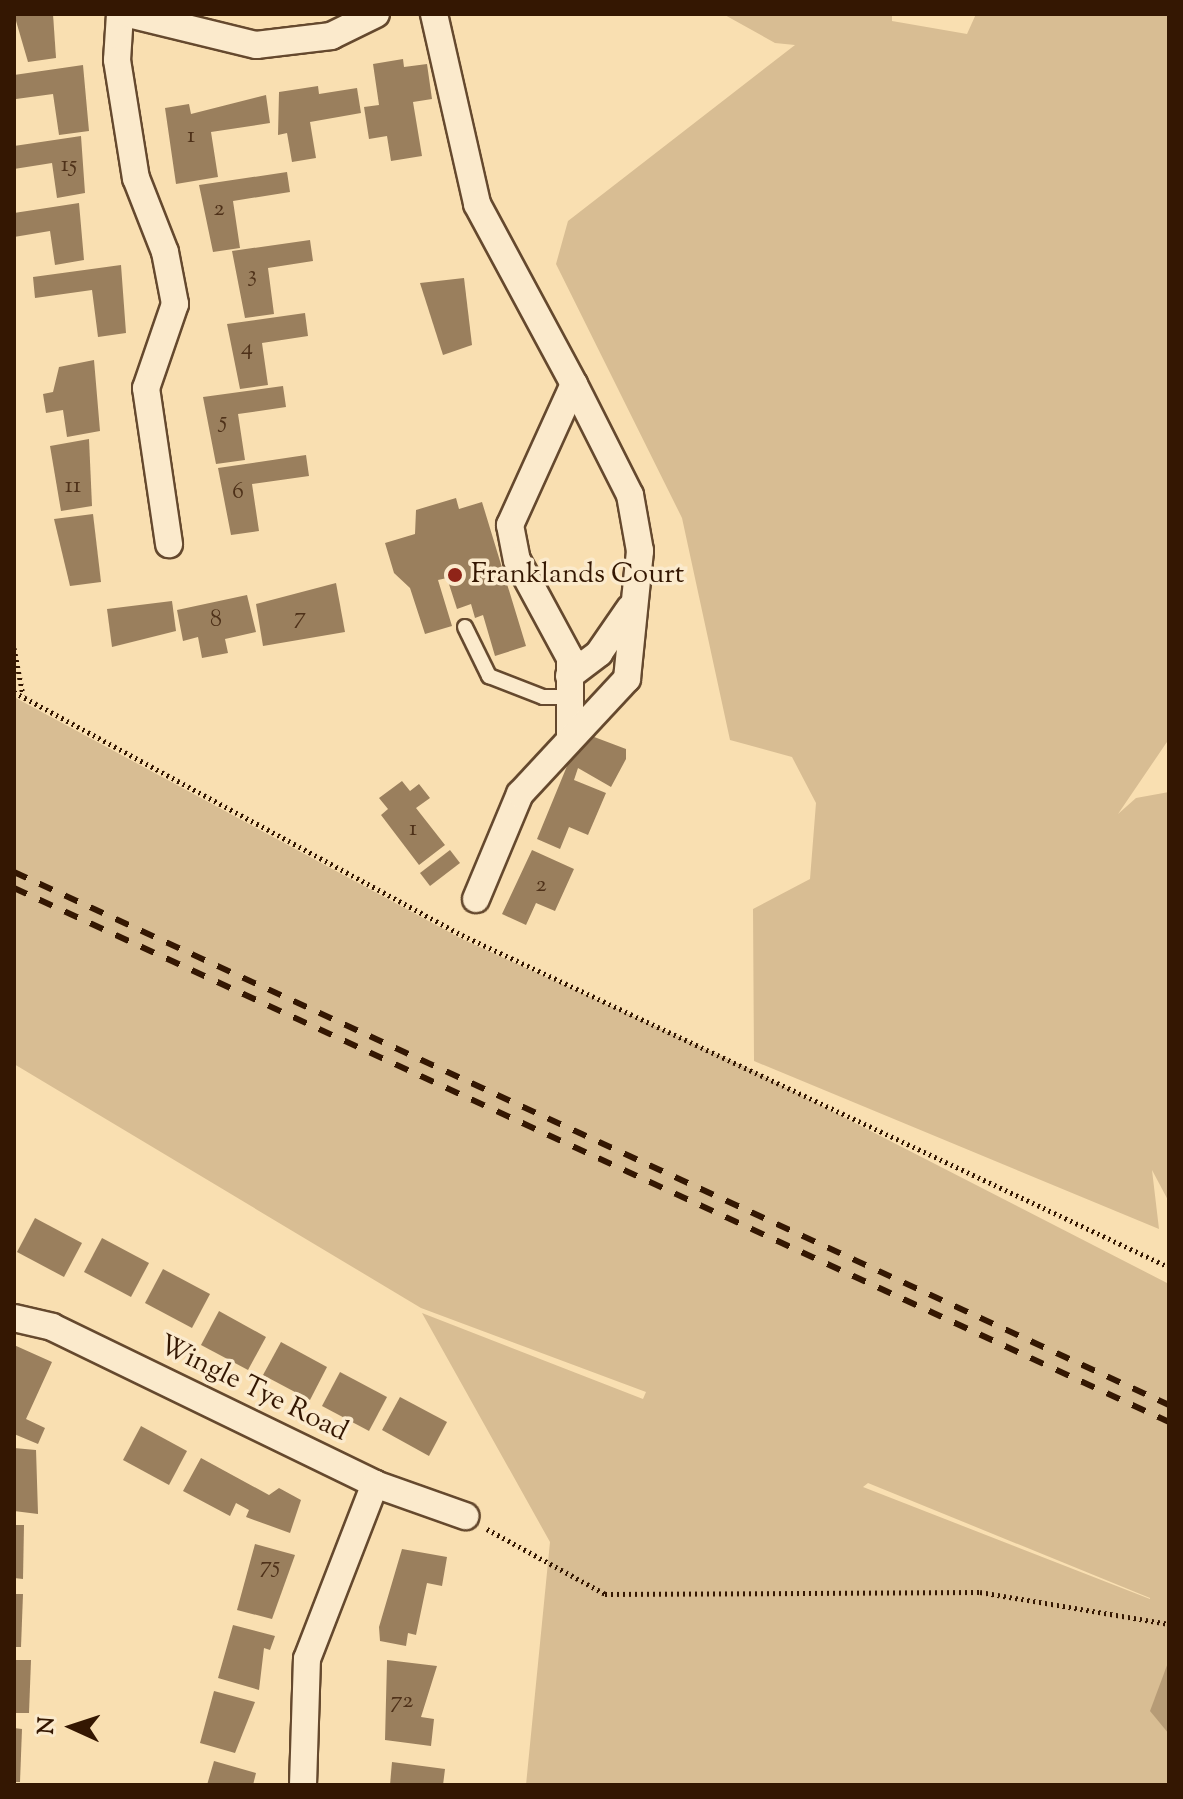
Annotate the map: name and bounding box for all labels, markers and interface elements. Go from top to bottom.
house number: 1 [187,123,195,151]
house number: 15 [61,152,77,180]
house number: 2 [213,196,225,224]
house number: 3 [247,262,257,290]
house number: 4 [241,335,253,363]
house number: 5 [219,408,227,436]
house number: 11 [65,473,81,501]
house number: 6 [232,479,244,507]
place label: Franklands Court [471,558,684,592]
marker: Franklands Court [446,566,464,584]
house number: 7 [294,604,306,632]
house number: 8 [210,607,222,635]
house number: 1 [409,816,417,844]
house number: 2 [535,872,547,900]
street label: Wingle Tye Road [153,1329,353,1449]
house number: 75 [260,1553,280,1581]
north arrow [32,1687,112,1767]
house number: 72 [390,1688,414,1716]
text: N [32,1716,64,1735]

